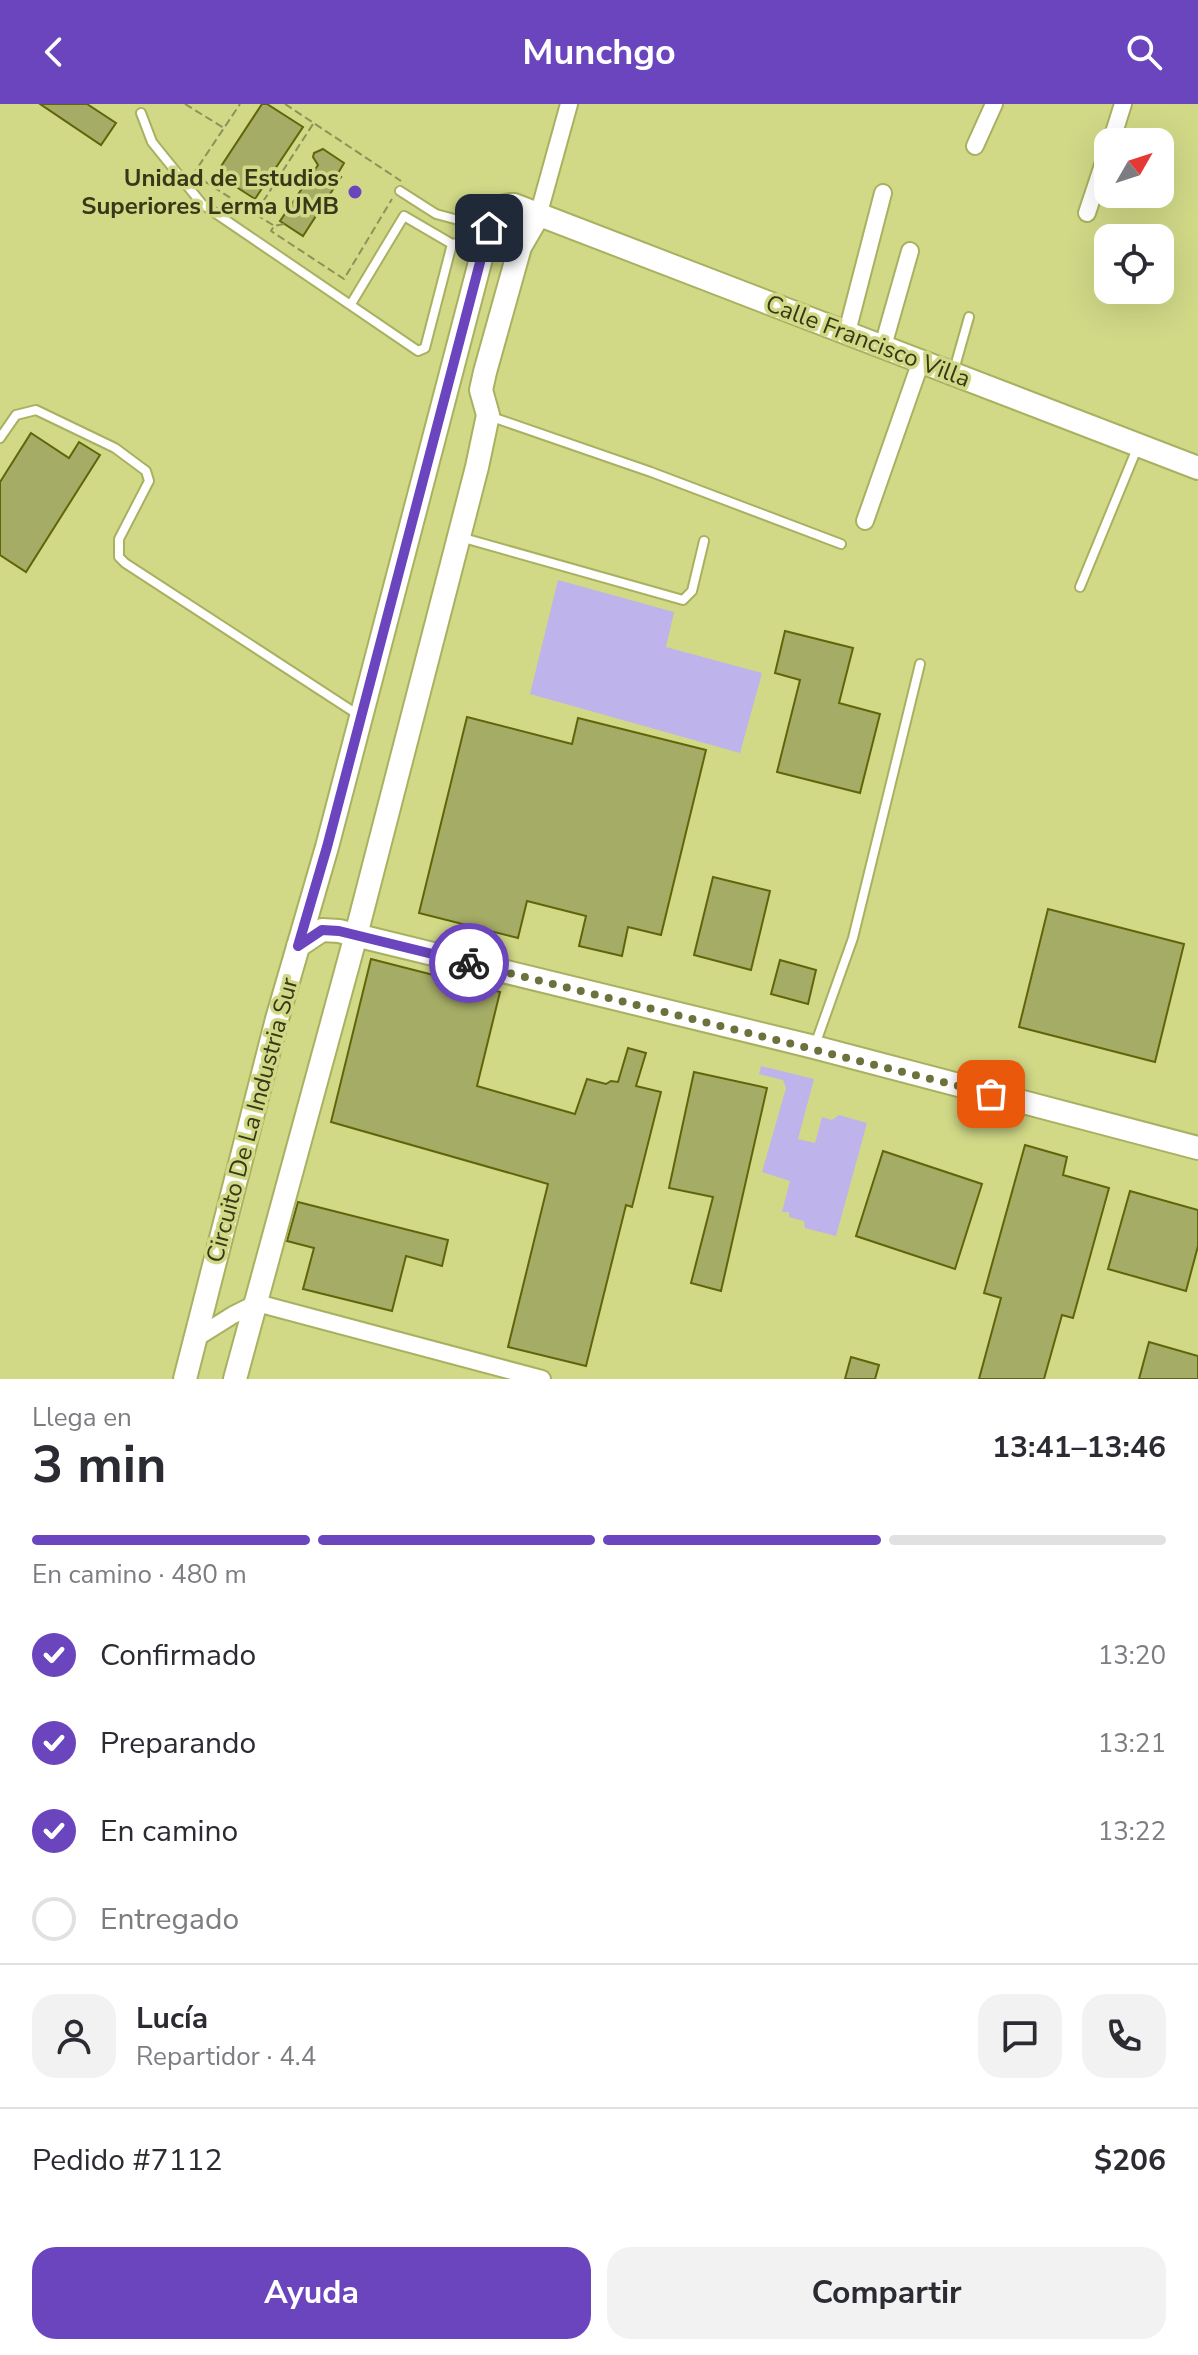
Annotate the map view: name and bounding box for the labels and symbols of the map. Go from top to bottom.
north arrow [1094,128,1174,208]
place label: Unidad de Estudios Superiores Lerma UMB [81,162,339,222]
marker: Unidad de Estudios Superiores Lerma UMB [346,183,364,201]
pin [455,194,523,262]
street label: Calle Francisco Villa [761,287,975,395]
courier [429,923,509,1003]
street label: Circuito De La Industria Sur [199,974,306,1266]
pin [957,1060,1025,1128]

